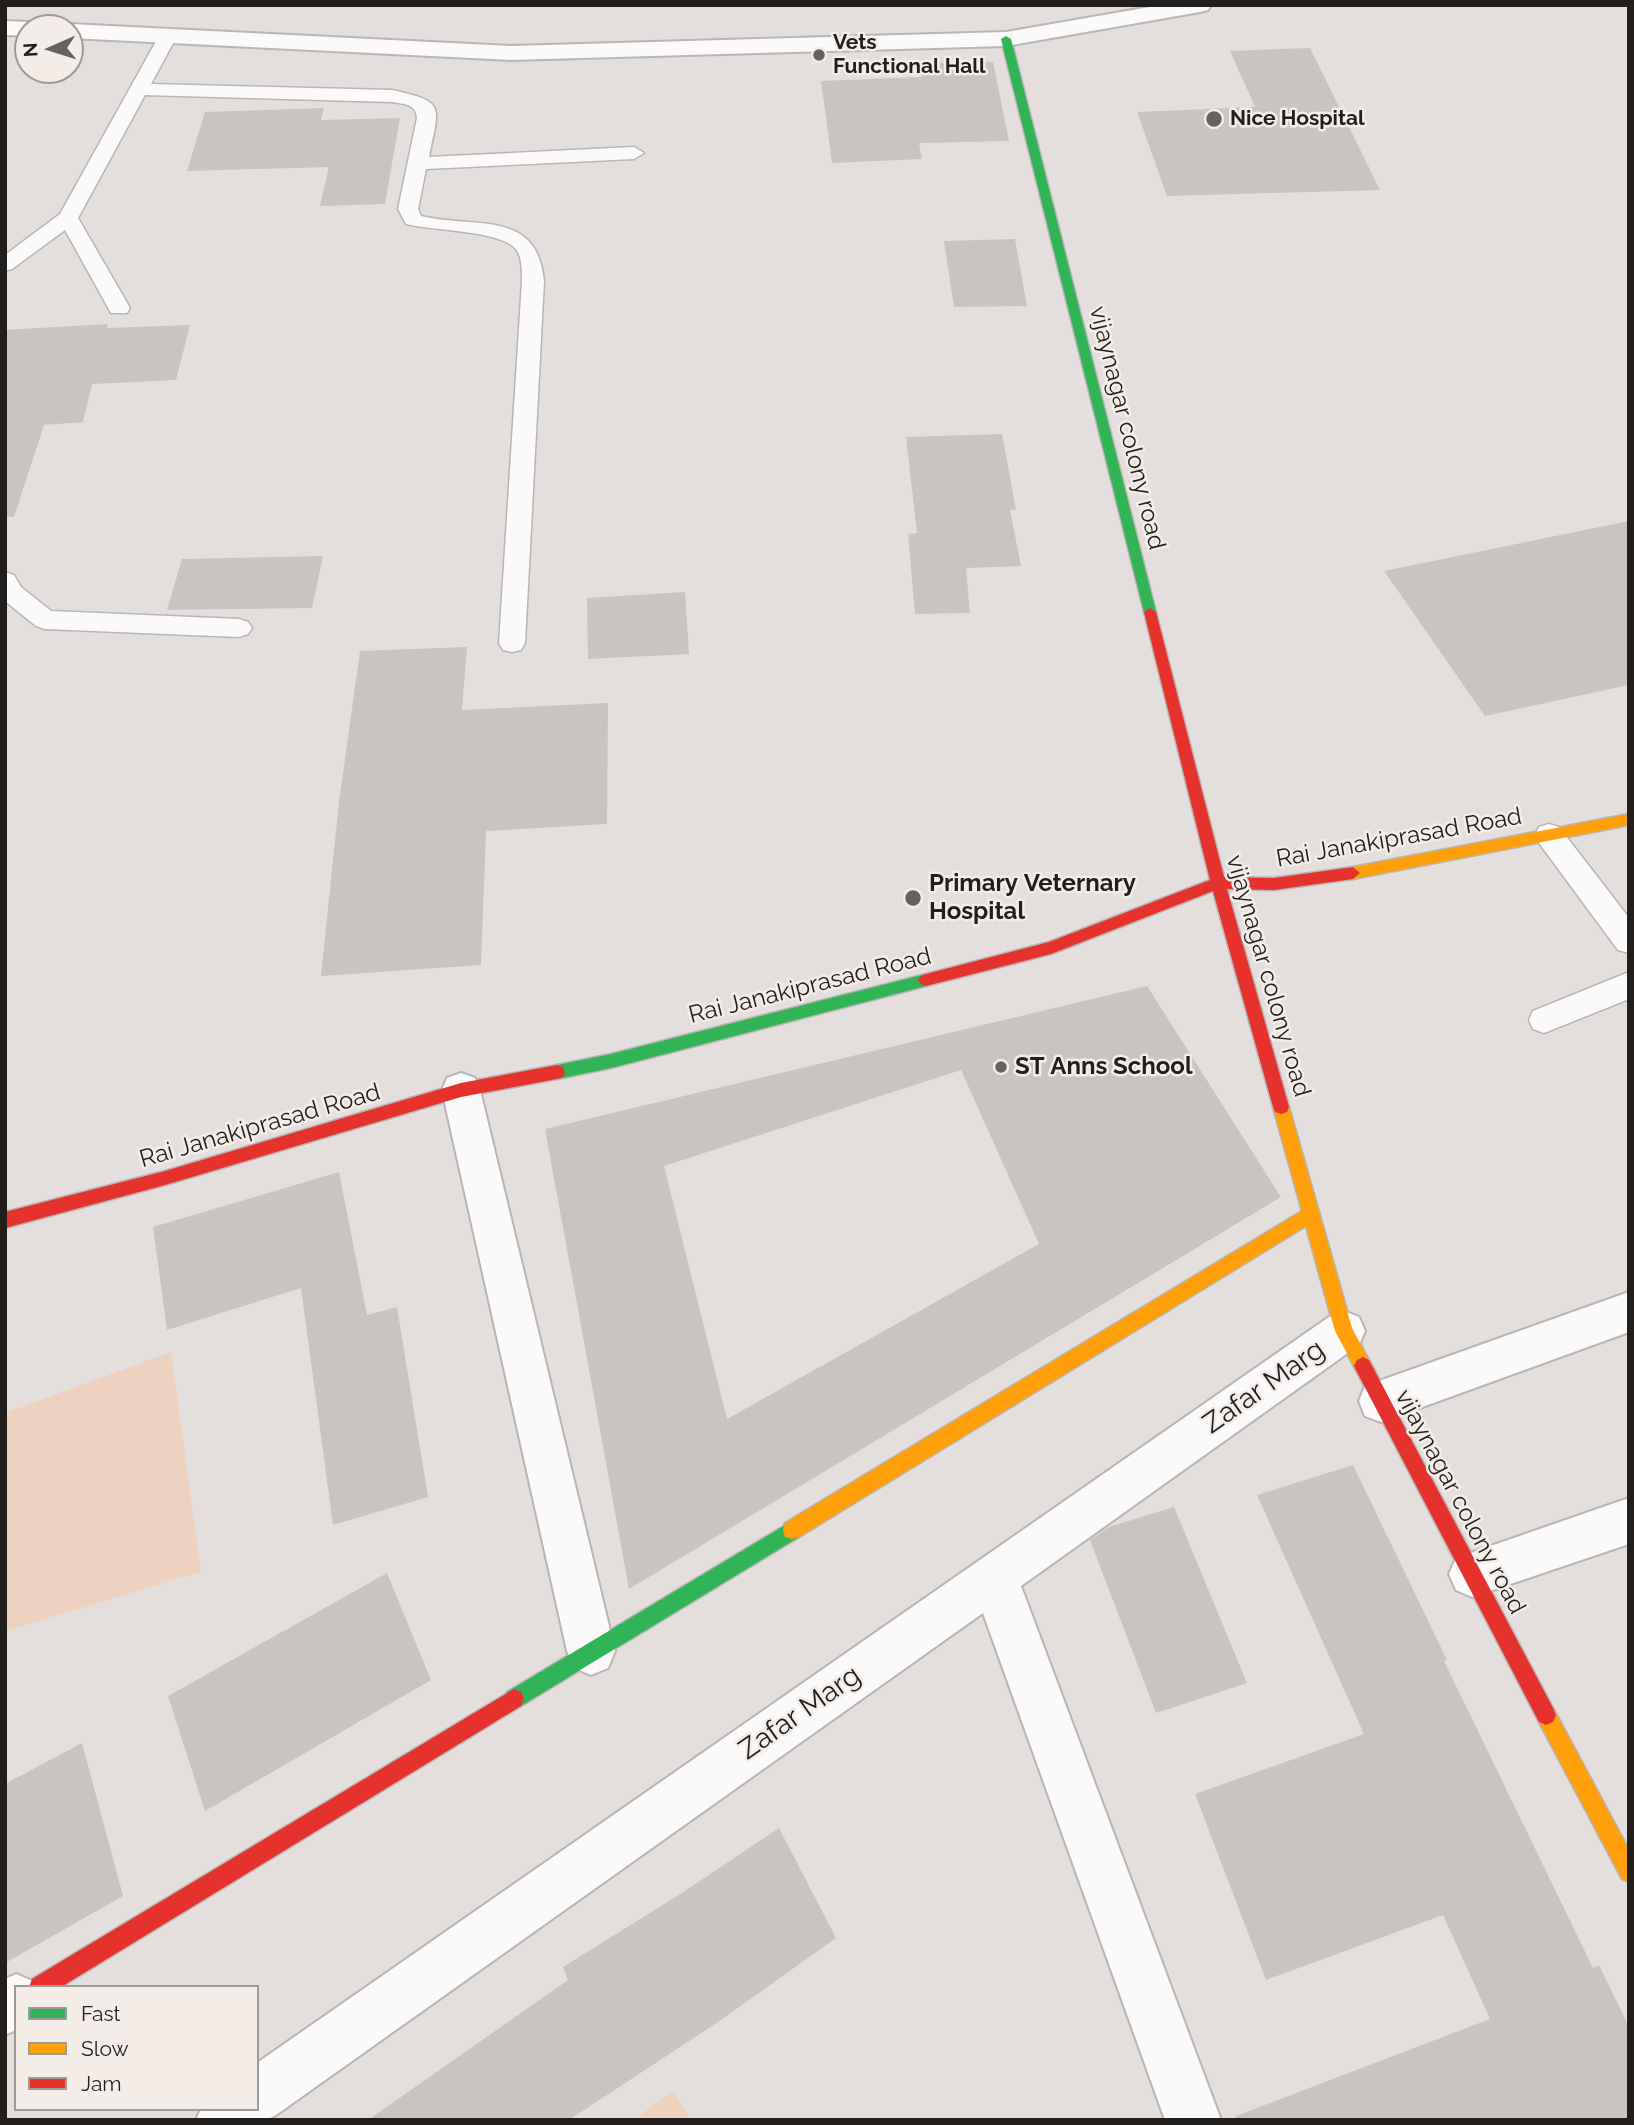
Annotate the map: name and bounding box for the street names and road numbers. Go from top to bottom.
street label: vijaynagar colony road [1083,303,1171,553]
street label: Rai Janakiprasad Road [1274,802,1524,874]
street label: vijaynagar colony road [1220,852,1316,1100]
street label: Rai Janakiprasad Road [686,942,934,1030]
street label: Rai Janakiprasad Road [136,1078,384,1174]
street label: Zafar Marg [1197,1333,1331,1441]
street label: vijaynagar colony road [1389,1385,1531,1619]
street label: Zafar Marg [733,1659,867,1767]

